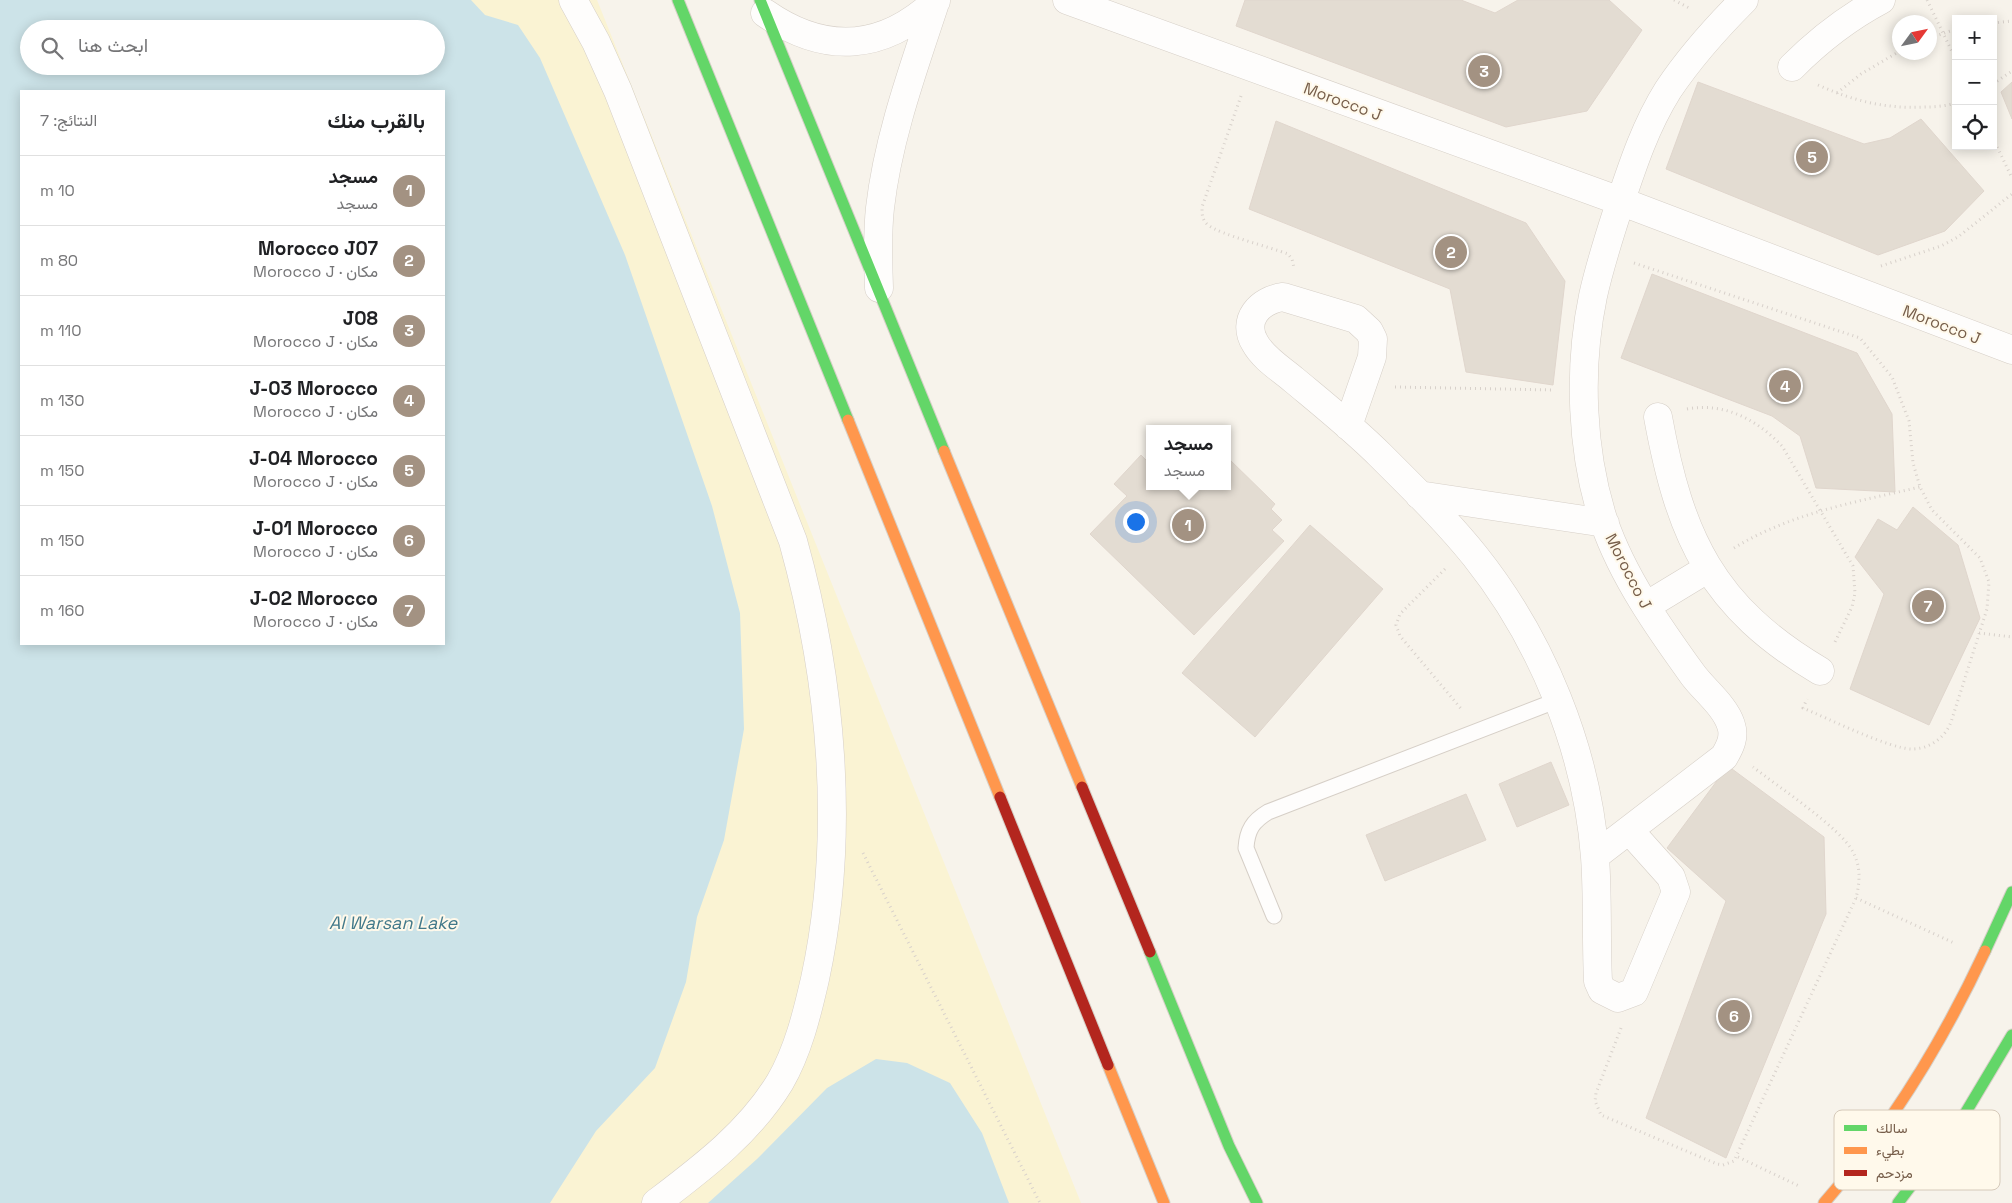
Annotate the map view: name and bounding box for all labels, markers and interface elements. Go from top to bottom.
north arrow [1892,15,1937,60]
map controls [1952,15,1997,150]
button: + [1952,15,1997,60]
search box [20,20,445,75]
text: ابحث هنا [78,33,148,58]
icon: search [38,34,66,62]
pin: 3 [1468,52,1500,90]
button: − [1952,60,1997,105]
street label: Morocco J [1301,78,1385,125]
button: locate [1952,105,1997,150]
text: بالقرب منك [327,107,425,134]
text: النتائج: 7 [40,110,97,131]
pin: 5 [1796,138,1828,176]
text: مسجد [328,164,378,189]
text: 10 m [40,180,75,201]
text: 1 [405,180,413,201]
text: مسجد [337,193,378,214]
pin: 2 [1435,233,1467,271]
text: Morocco J07 [258,236,378,261]
text: 80 m [40,250,78,271]
text: 2 [404,250,414,271]
text: مكان · Morocco J [253,261,378,282]
street label: Morocco J [1900,300,1984,349]
text: J08 [343,306,378,331]
text: 110 m [40,320,82,341]
text: 3 [404,320,414,341]
text: مكان · Morocco J [253,331,378,352]
pin: 4 [1769,367,1801,405]
text: J-03 Morocco [249,376,378,401]
text: 130 m [40,390,85,411]
text: 4 [404,390,414,411]
text: مكان · Morocco J [253,401,378,422]
popup [1146,425,1231,490]
text: مسجد [1164,431,1213,456]
text: J-04 Morocco [249,446,378,471]
text: 150 m [40,460,84,481]
text: 5 [404,460,414,481]
text: مسجد [1164,460,1205,481]
text: مكان · Morocco J [253,471,378,492]
pin: 1 [1172,506,1204,544]
your location [1123,509,1149,535]
text: J-01 Morocco [252,516,378,541]
text: 150 m [40,530,84,551]
text: 6 [404,530,414,551]
street label: Morocco J [1601,530,1657,613]
text: مكان · Morocco J [253,541,378,562]
text: J-02 Morocco [250,586,378,611]
pin: 7 [1912,587,1944,625]
text: 160 m [40,600,85,621]
text: 7 [405,600,413,621]
text: مكان · Morocco J [253,611,378,632]
water label: Al Warsan Lake [329,911,458,934]
pin: 6 [1718,997,1750,1035]
legend [1834,1110,2000,1190]
text: سالك [1876,1119,1907,1137]
text: بطيء [1876,1141,1904,1162]
text: مزدحم [1876,1164,1913,1182]

